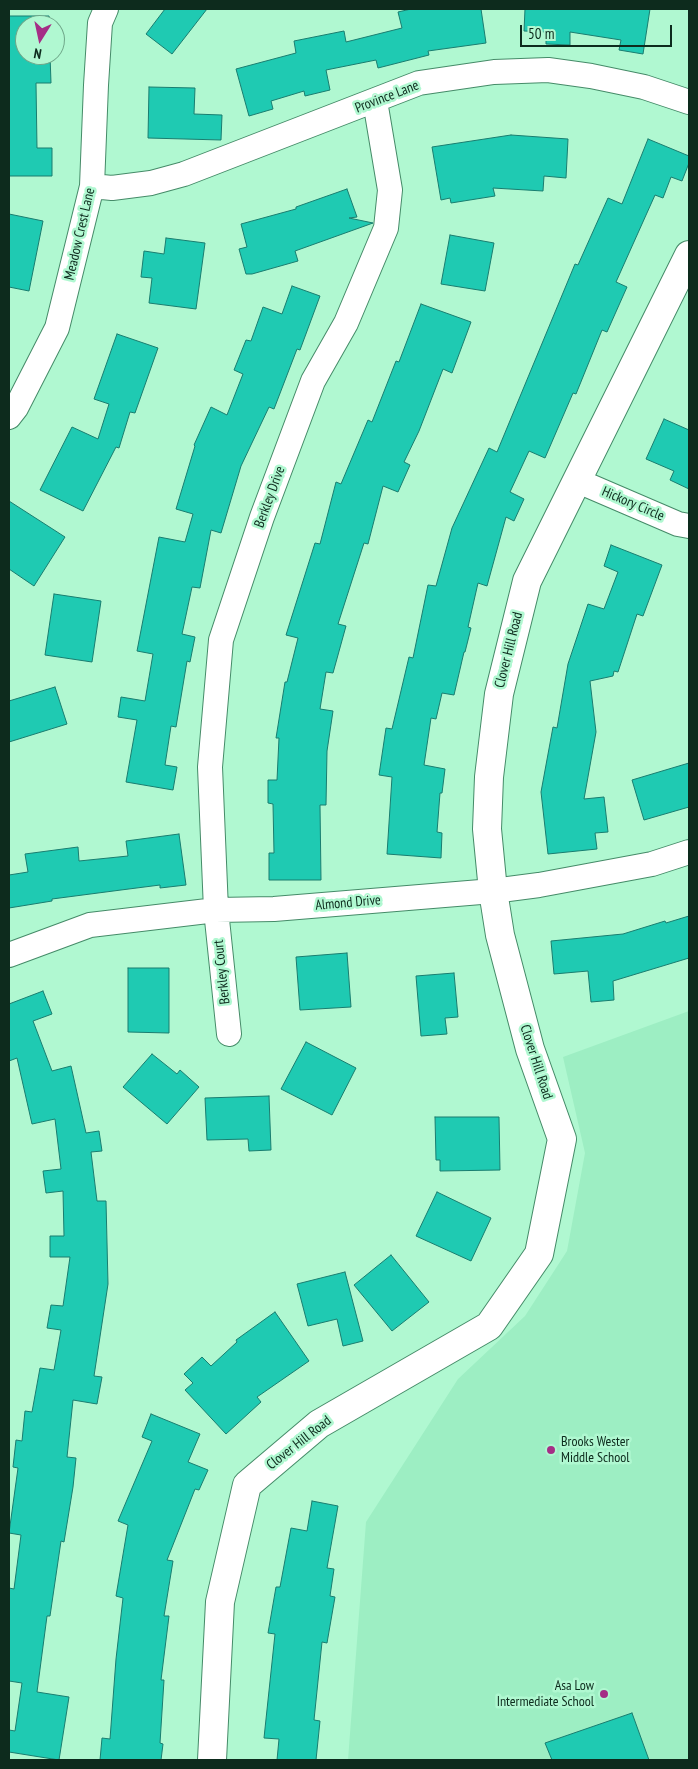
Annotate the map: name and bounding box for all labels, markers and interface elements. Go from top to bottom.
north arrow [15,15,65,65]
scale bar [523,15,676,47]
text: 50 m [528,24,554,43]
text: N [32,44,43,63]
street label: Province Lane [353,77,421,117]
street label: Meadow Crest Lane [61,186,99,282]
street label: Berkley Drive [251,464,289,530]
street label: Hickory Circle [599,483,667,525]
street label: Clover Hill Road [491,610,527,690]
street label: Almond Drive [315,892,381,914]
street label: Berkley Court [210,939,234,1005]
street label: Clover Hill Road [516,1023,556,1101]
street label: Clover Hill Road [263,1413,335,1473]
place label: Brooks Wester Middle School [561,1434,630,1466]
marker: Brooks Wester Middle School [545,1444,557,1456]
place label: Asa Low Intermediate School [497,1678,594,1710]
marker: Asa Low Intermediate School [598,1688,610,1700]

